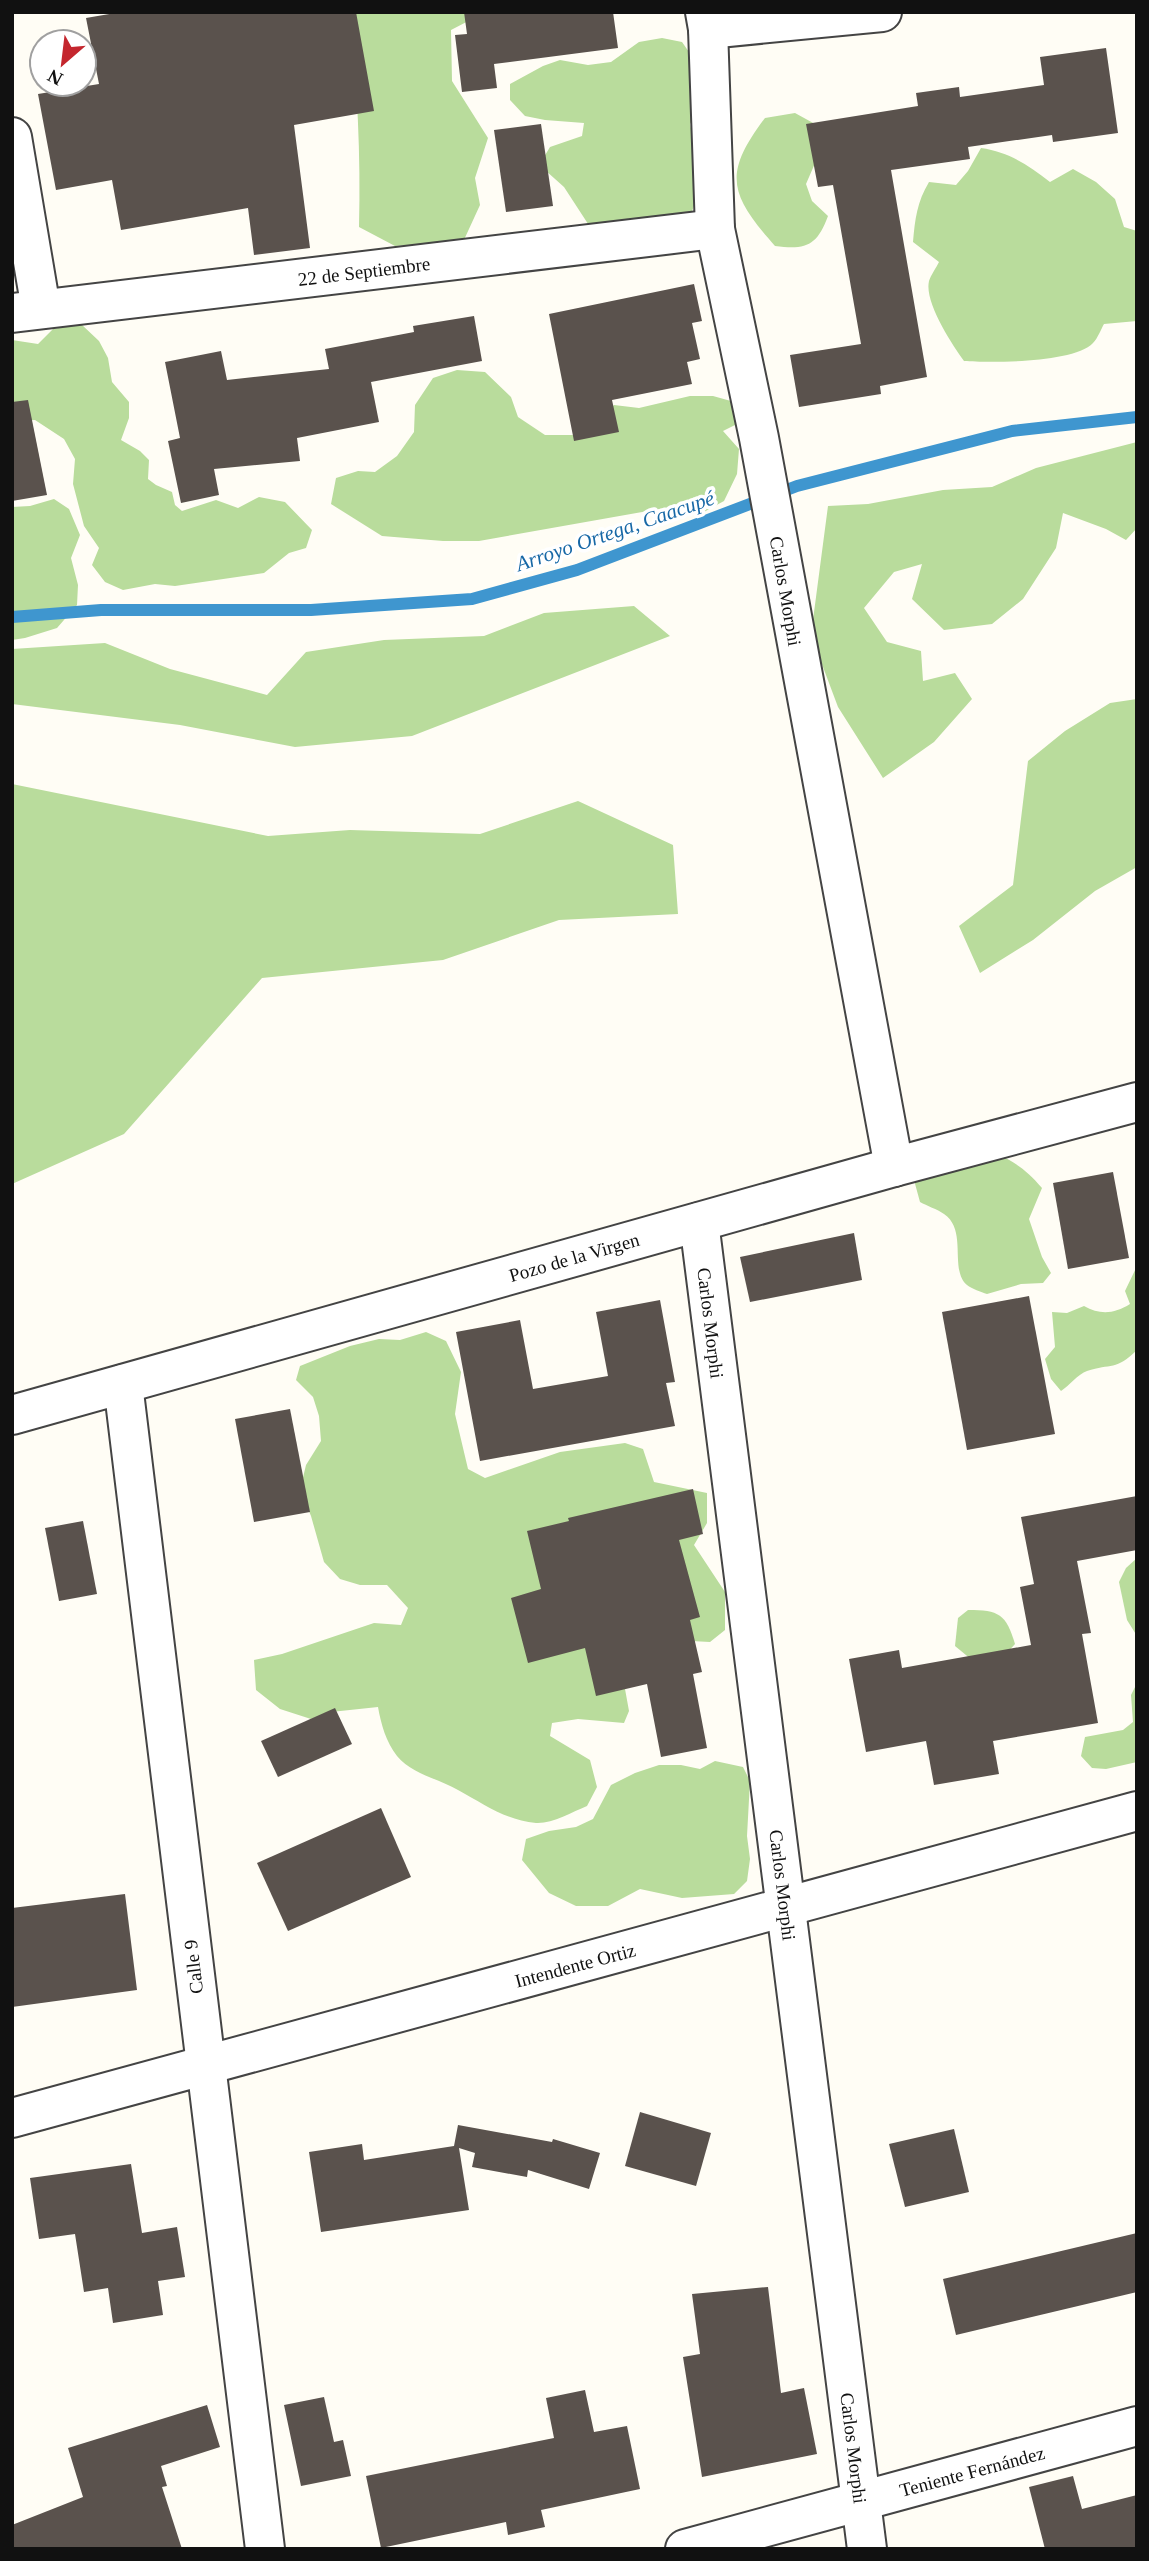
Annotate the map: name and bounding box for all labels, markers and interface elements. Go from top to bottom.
north arrow [28,28,98,98]
text: N [44,65,66,90]
street label: 22 de Septiembre [297,253,431,290]
water label: Arroyo Ortega, Caacupé [511,485,719,577]
street label: Carlos Morphi [765,534,806,648]
street label: Pozo de la Virgen [506,1229,642,1286]
street label: Carlos Morphi [693,1267,728,1380]
street label: Carlos Morphi [765,1829,800,1942]
street label: Calle 9 [180,1939,207,1995]
street label: Intendente Ortiz [513,1939,638,1992]
street label: Carlos Morphi [836,2392,871,2505]
street label: Teniente Fernández [897,2442,1047,2501]

